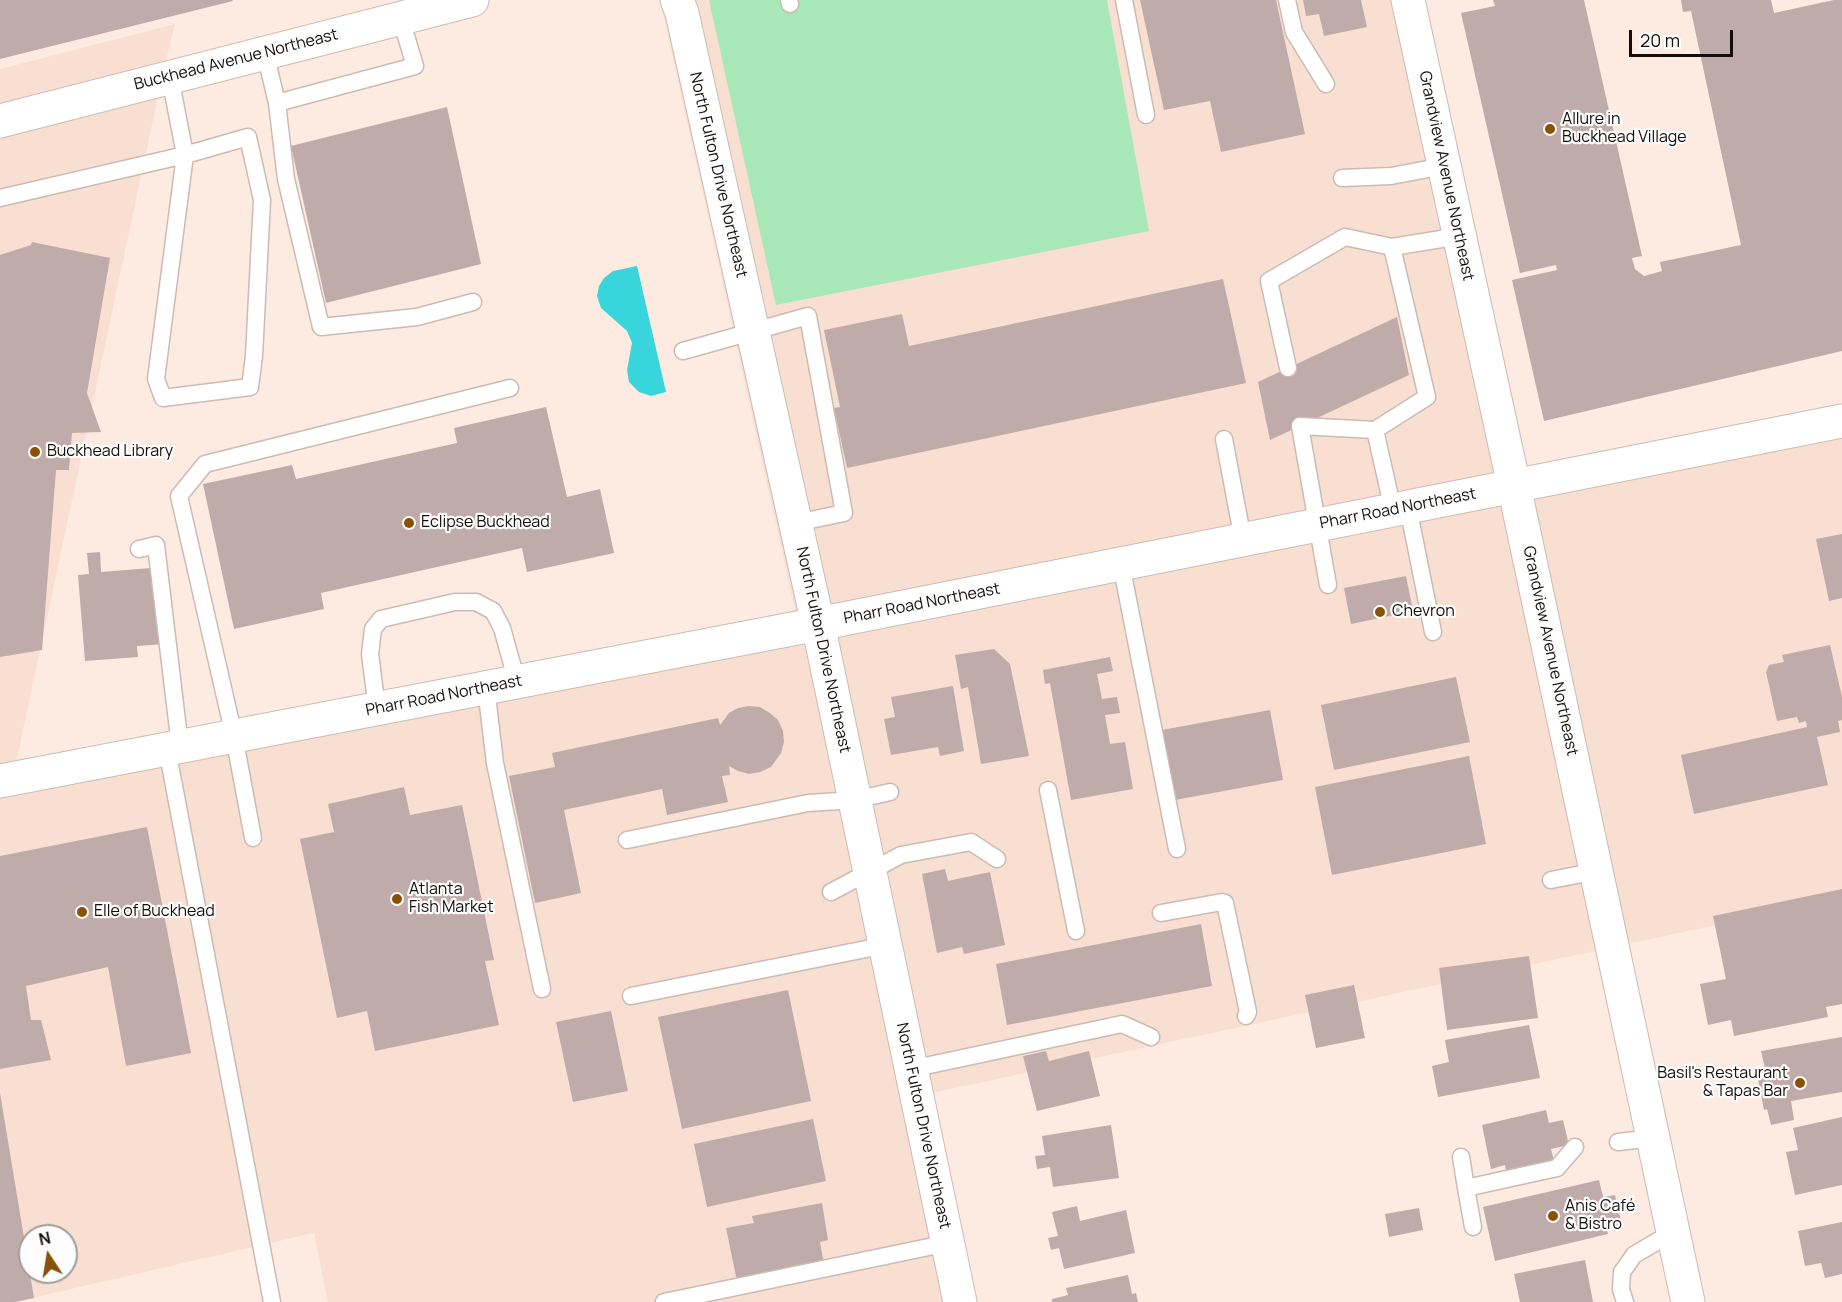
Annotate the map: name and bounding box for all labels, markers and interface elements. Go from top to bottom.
scale bar [1632,18,1736,56]
street label: Buckhead Avenue Northeast [132,25,340,95]
text: 20 m [1640,28,1680,52]
street label: Grandview Avenue Northeast [1414,69,1478,283]
street label: North Fulton Drive Northeast [685,70,751,280]
place label: Allure in Buckhead Village [1562,110,1687,148]
marker: Allure in Buckhead Village [1543,122,1557,136]
place label: Buckhead Library [47,442,173,462]
marker: Buckhead Library [28,445,42,459]
street label: Pharr Road Northeast [1318,484,1478,534]
place label: Eclipse Buckhead [421,513,550,533]
marker: Eclipse Buckhead [402,516,416,530]
street label: Grandview Avenue Northeast [1518,544,1582,758]
street label: North Fulton Drive Northeast [792,545,854,755]
street label: Pharr Road Northeast [842,579,1002,629]
place label: Chevron [1392,602,1455,622]
marker: Chevron [1373,605,1387,619]
street label: Pharr Road Northeast [364,671,524,721]
place label: Atlanta Fish Market [409,880,494,918]
marker: Atlanta Fish Market [390,892,404,906]
place label: Elle of Buckhead [94,902,215,922]
marker: Elle of Buckhead [75,905,89,919]
street label: North Fulton Drive Northeast [892,1021,954,1231]
place label: Basil's Restaurant & Tapas Bar [1657,1064,1788,1102]
marker: Basil's Restaurant & Tapas Bar [1793,1076,1807,1090]
place label: Anis Café & Bistro [1565,1197,1635,1235]
marker: Anis Café & Bistro [1546,1209,1560,1223]
north arrow [18,1224,78,1284]
text: N [37,1226,53,1250]

